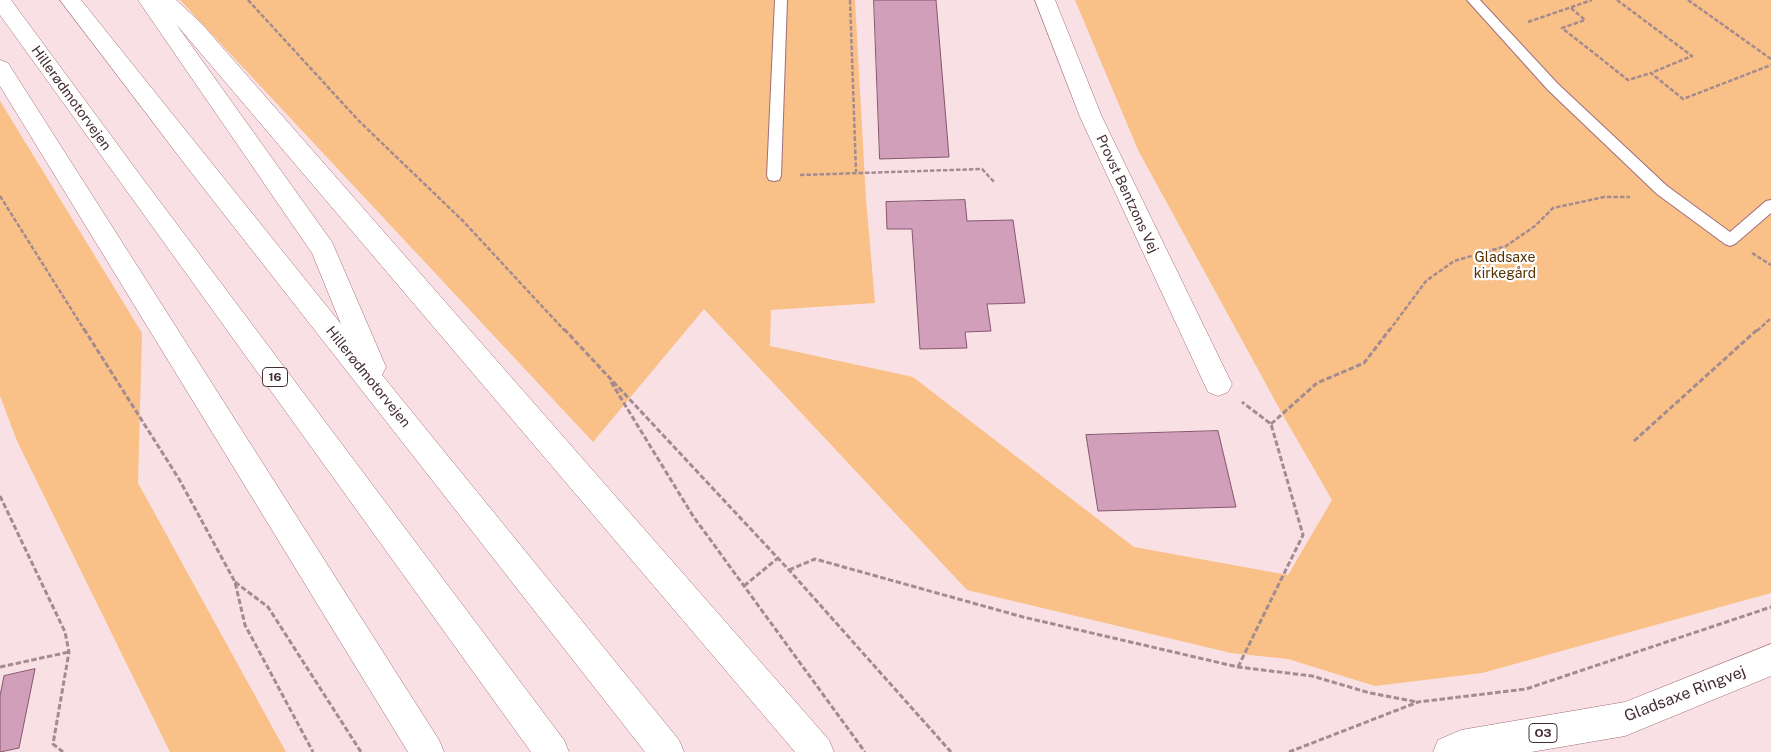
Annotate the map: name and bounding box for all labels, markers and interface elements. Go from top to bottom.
street label: Hillerødmotorvejen [27,42,115,154]
street label: Provst Bentzons Vej [1092,132,1162,256]
park label: Gladsaxe kirkegård [1474,250,1536,282]
street label: Hillerødmotorvejen [322,323,414,431]
road number: 16 [262,368,288,387]
street label: Gladsaxe Ringvej [1622,662,1748,726]
road number: O3 [1529,724,1557,742]

